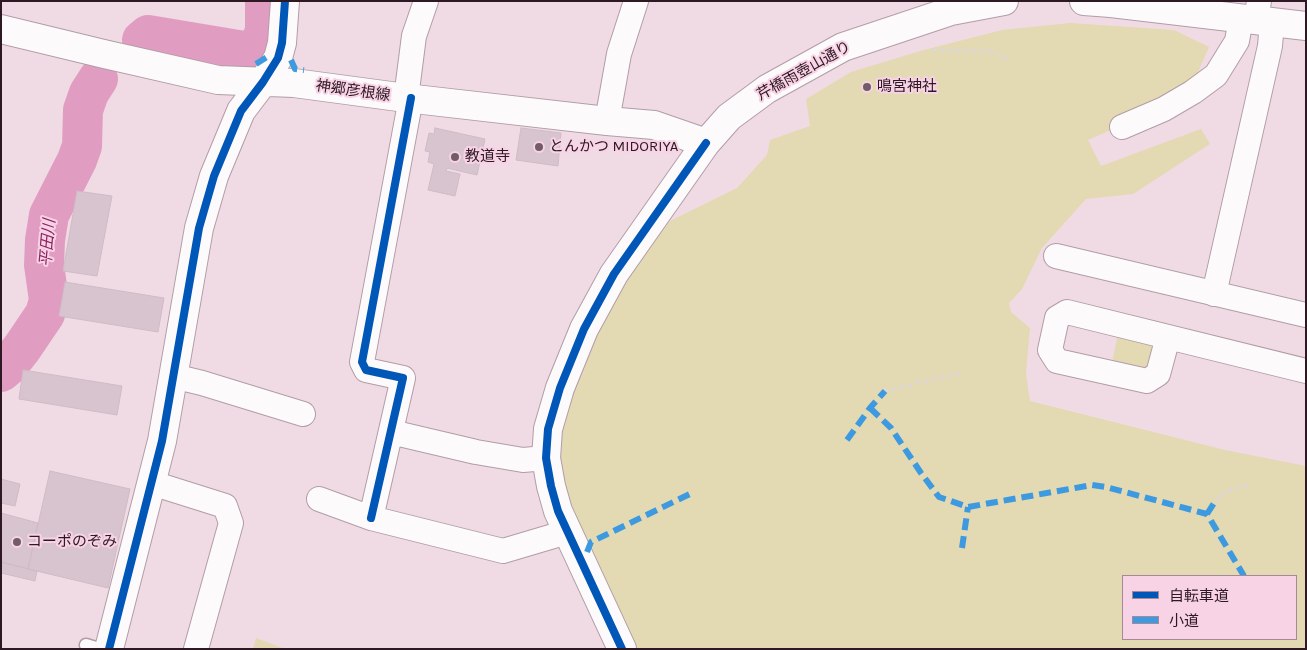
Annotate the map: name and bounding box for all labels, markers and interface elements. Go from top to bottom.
street label: 芹橋雨壺山通り [754,38,854,104]
street label: 神郷彦根線 [315,77,391,105]
place label: 鳴宮神社 [877,78,937,96]
marker: 鳴宮神社 [861,81,873,93]
place label: とんかつ MIDORIYA [549,138,678,156]
marker: とんかつ MIDORIYA [533,141,545,153]
place label: 教道寺 [465,148,510,166]
marker: 教道寺 [449,151,461,163]
water label: 平田川 [36,218,60,268]
place label: コーポのぞみ [27,533,117,551]
marker: コーポのぞみ [11,536,23,548]
legend [1122,575,1297,640]
text: 自転車道 [1169,587,1229,605]
text: 小道 [1169,612,1199,630]

